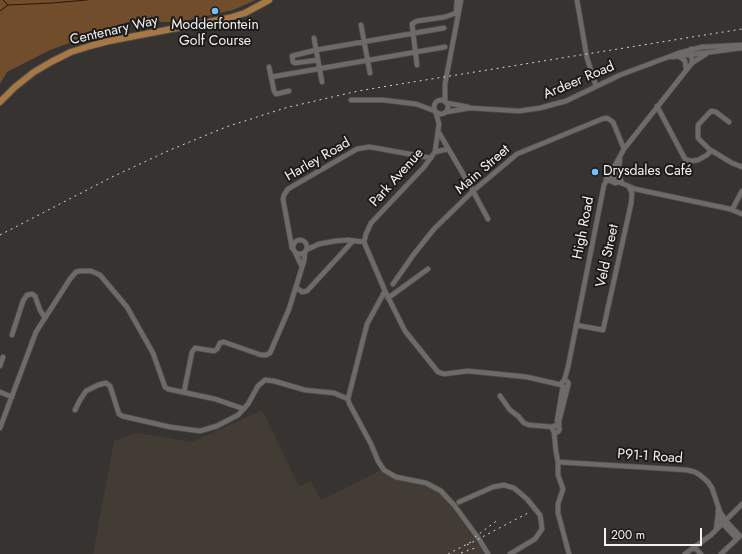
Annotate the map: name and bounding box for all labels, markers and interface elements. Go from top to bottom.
marker: Modderfontein Golf Course [210,6,220,16]
street label: Centenary Way [68,13,160,49]
place label: Modderfontein Golf Course [171,18,259,50]
street label: Ardeer Road [541,58,617,104]
street label: Harley Road [282,135,354,185]
street label: Main Street [452,142,514,198]
street label: Park Avenue [366,145,428,211]
place label: Drysdales Café [603,164,692,180]
marker: Drysdales Café [590,167,600,177]
street label: High Road [570,195,598,261]
street label: Veld Street [593,223,623,289]
street label: P91-1 Road [617,446,683,468]
scale bar [606,520,704,546]
text: 200 m [611,526,645,544]

